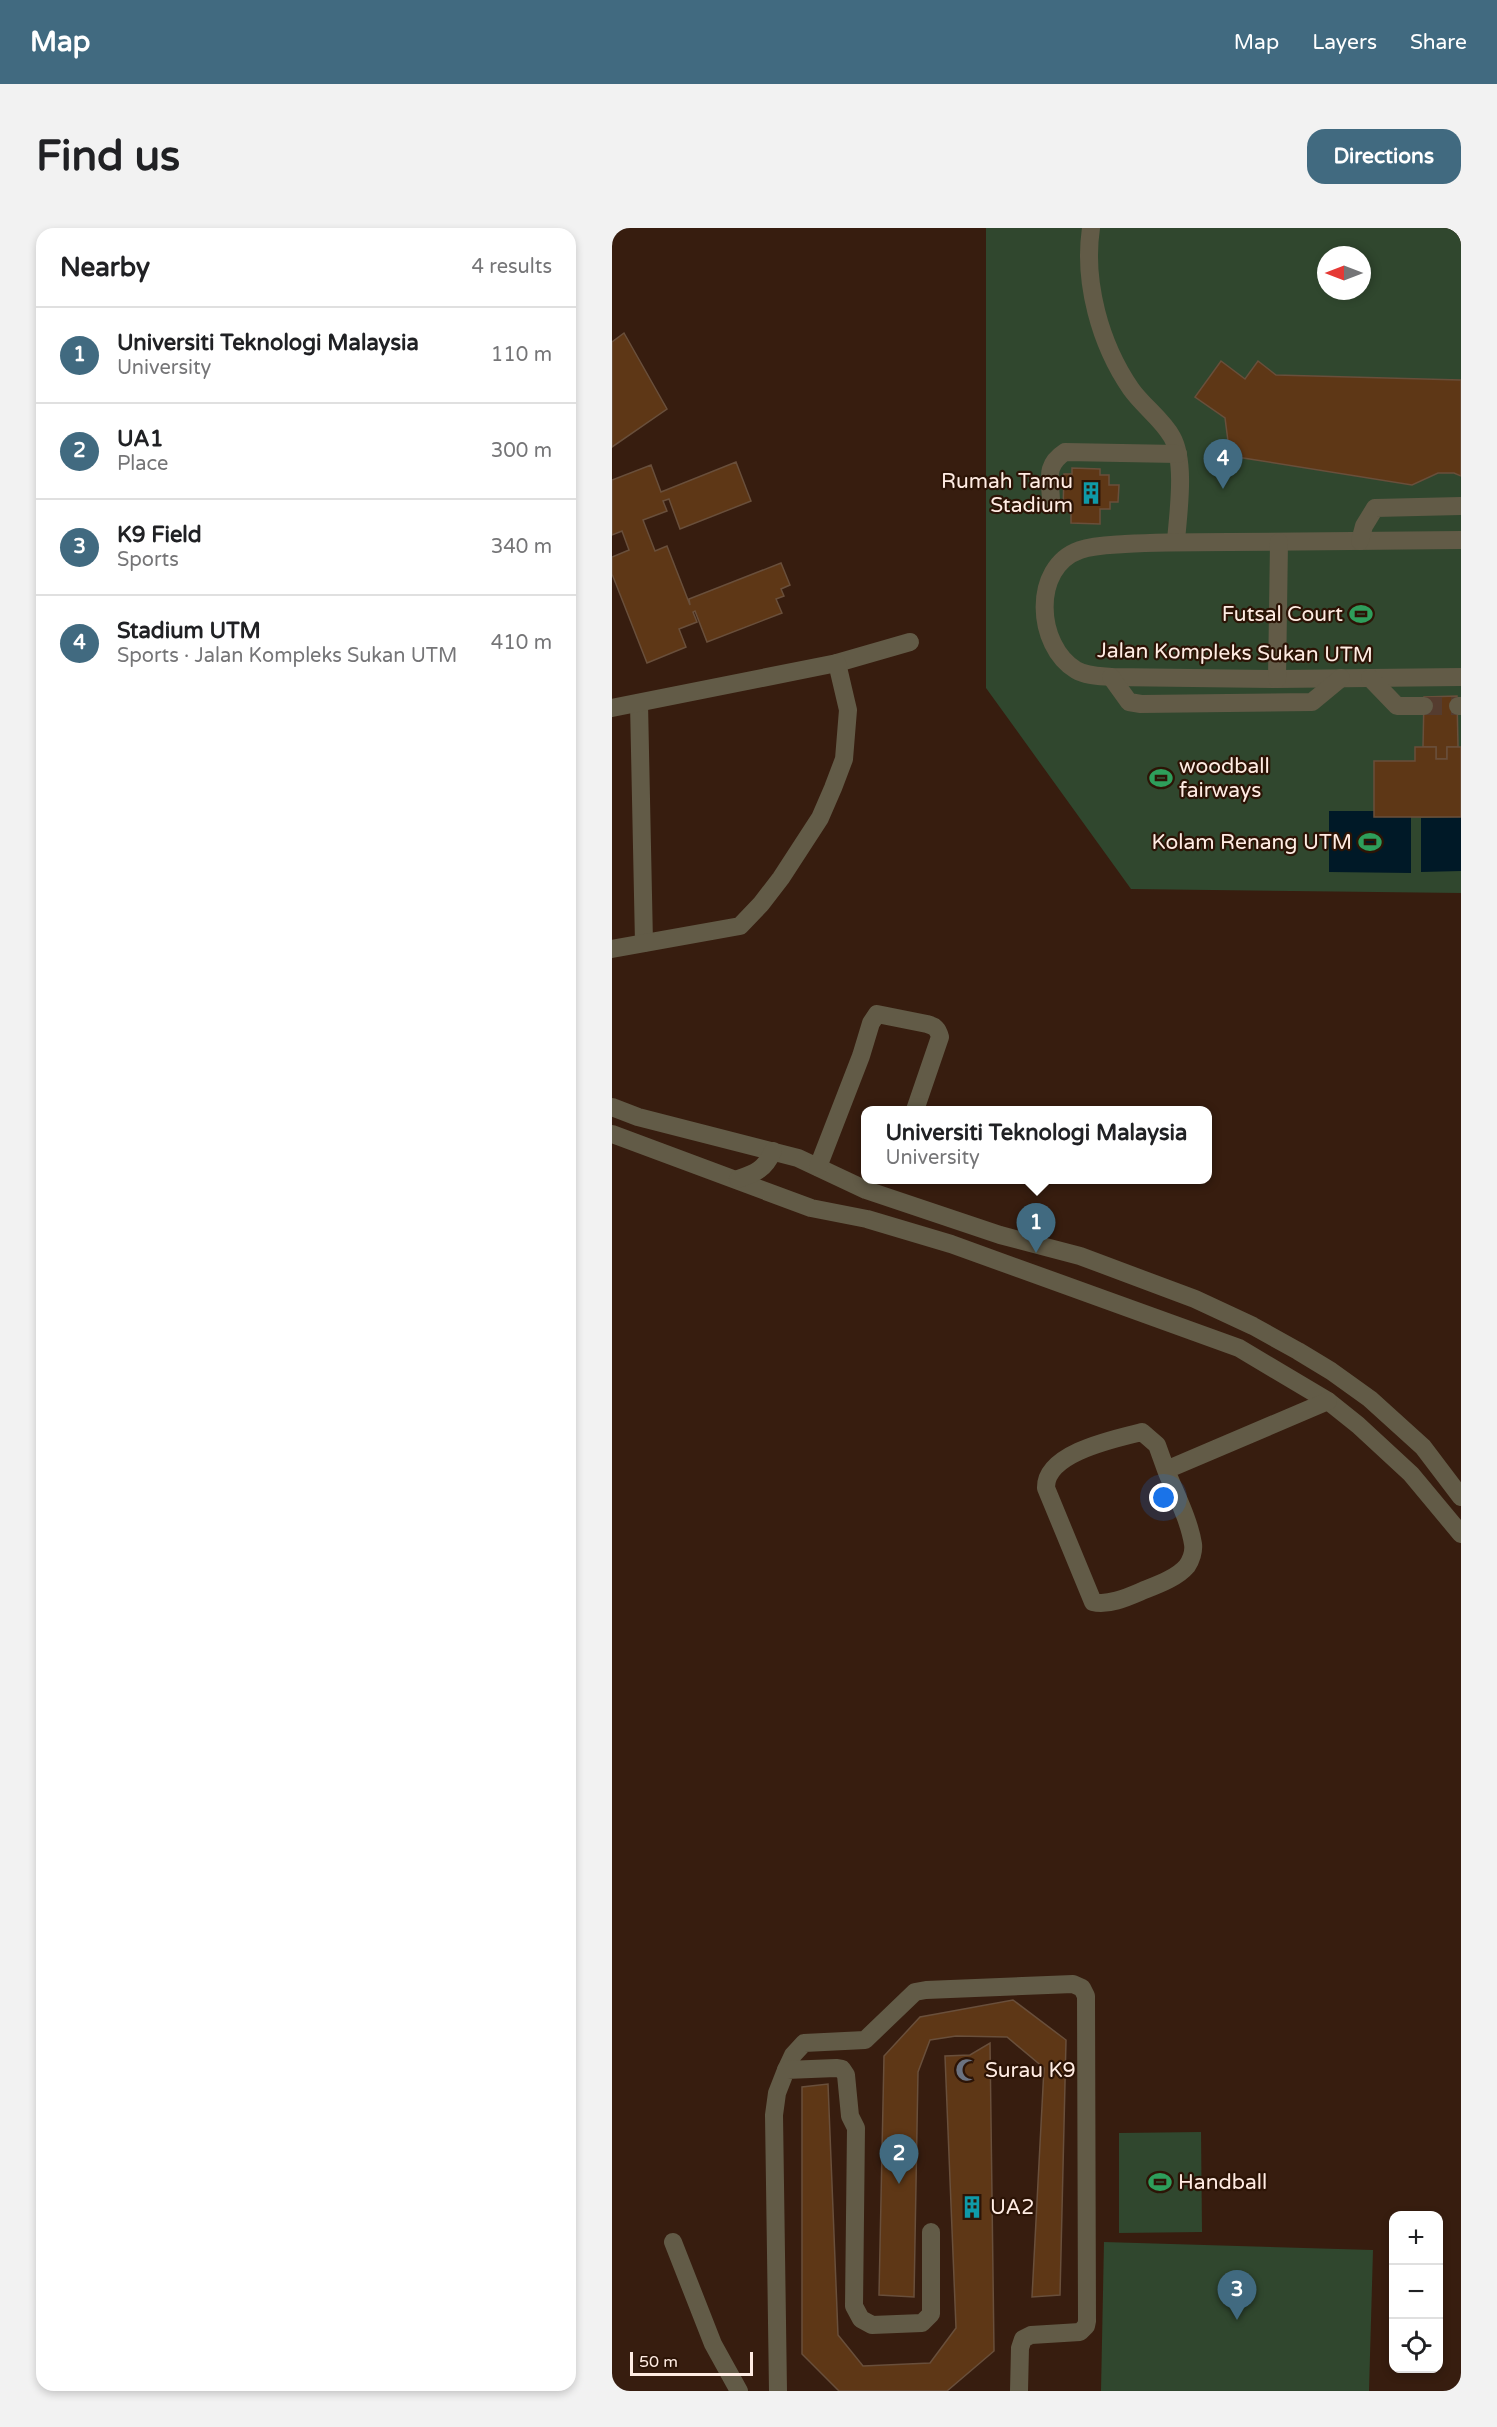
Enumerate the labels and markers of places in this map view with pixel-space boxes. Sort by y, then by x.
pin: 4 [1204,440,1242,489]
place label: Rumah Tamu Stadium [941,469,1073,518]
building icon: Rumah Tamu Stadium [1078,480,1104,506]
sports icon: Futsal Court [1348,601,1374,627]
place label: Futsal Court [1222,602,1343,627]
place label: woodball fairways [1179,754,1270,803]
sports icon: woodball fairways [1148,765,1174,791]
sports icon: Kolam Renang UTM [1357,829,1383,855]
place label: Kolam Renang UTM [1151,830,1352,855]
pin: 1 [1016,1204,1056,1253]
mosque icon: Surau K9 [954,2057,980,2083]
place label: Surau K9 [985,2058,1076,2083]
pin: 2 [880,2134,918,2184]
sports icon: Handball [1147,2169,1173,2195]
place label: Handball [1178,2170,1267,2195]
building icon: UA2 [959,2194,985,2220]
place label: UA2 [990,2195,1034,2220]
pin: 3 [1218,2270,1256,2320]

